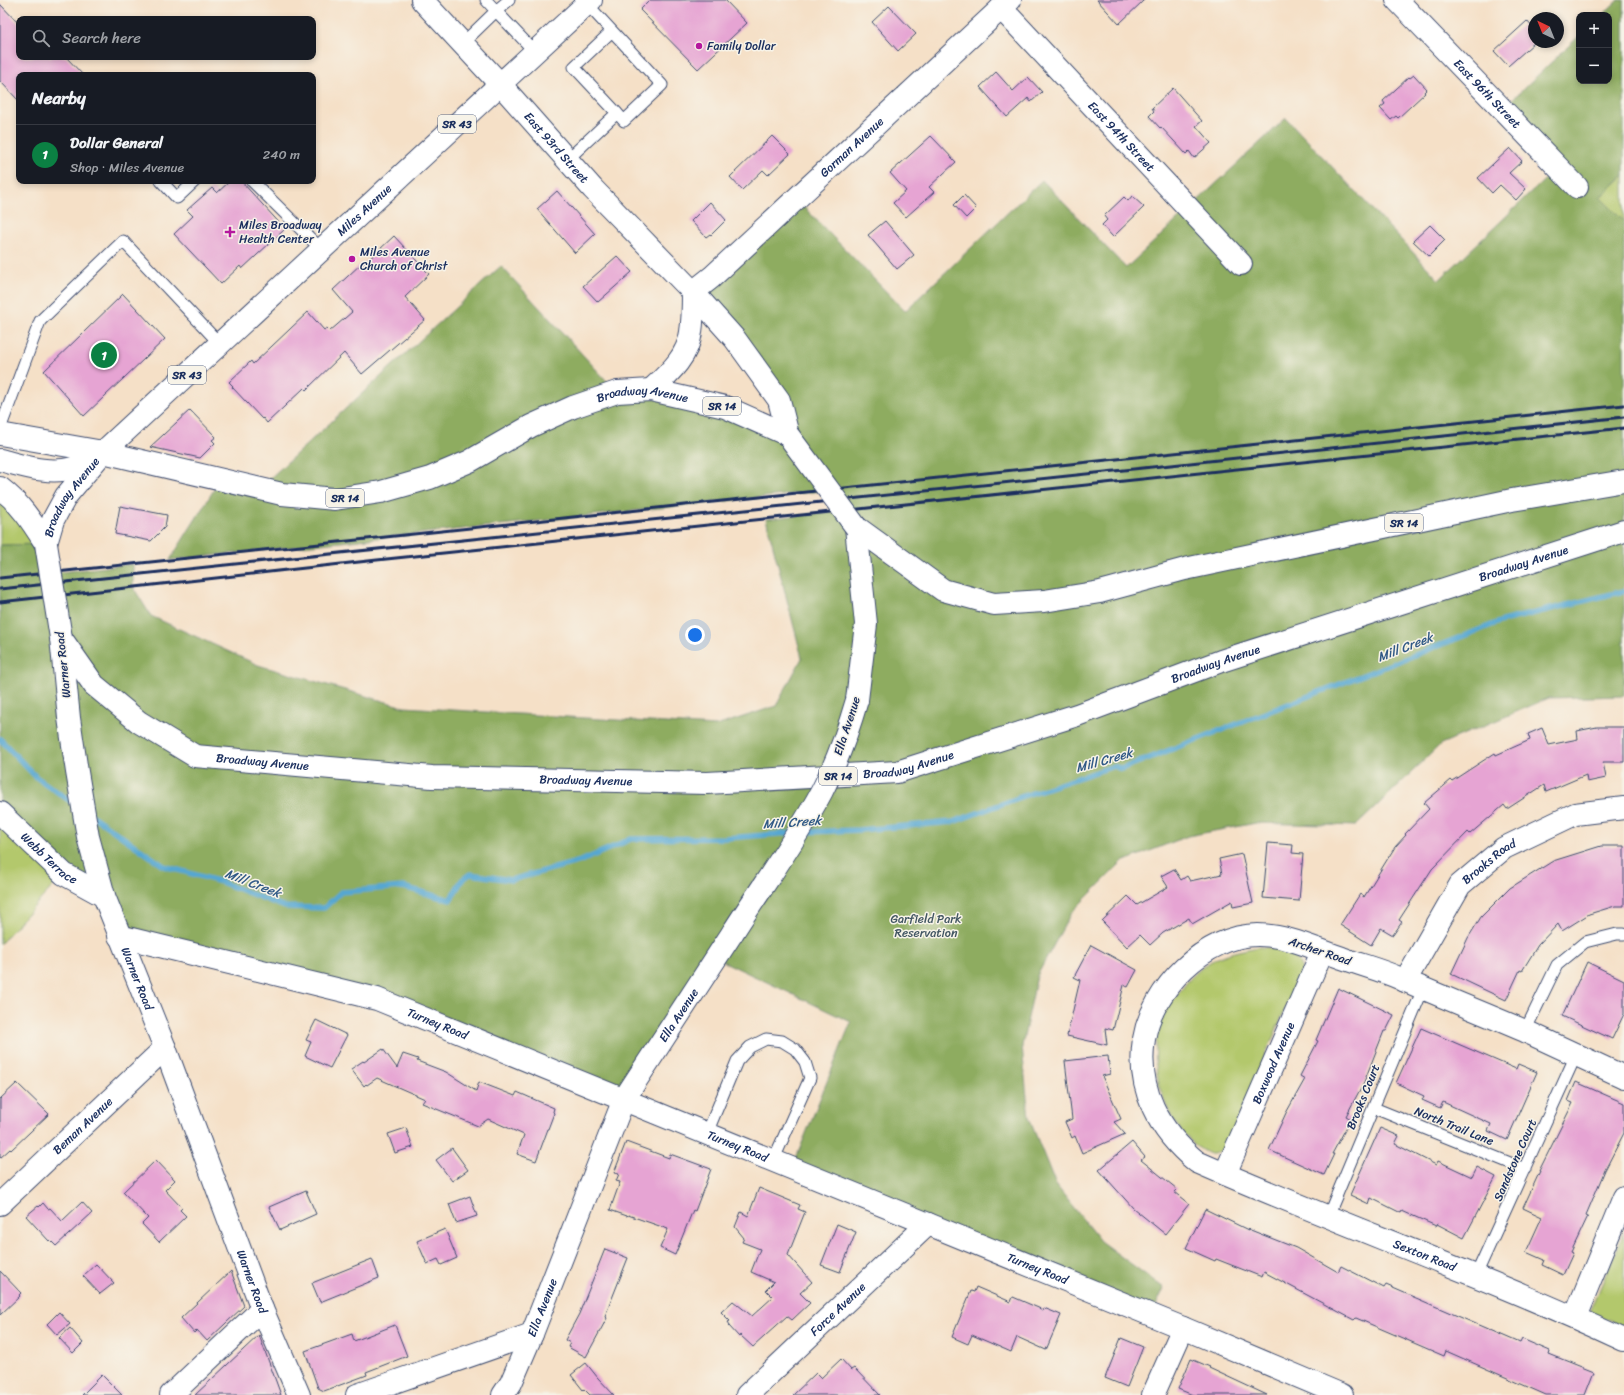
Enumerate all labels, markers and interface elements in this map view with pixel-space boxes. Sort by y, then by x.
north arrow [1528,12,1564,48]
map controls [1576,12,1612,84]
button: + [1576,12,1612,48]
search box [16,16,316,60]
text: Search here [62,25,141,51]
icon: search [30,27,52,49]
place label: Family Dollar [707,35,777,57]
marker: Family Dollar [694,41,704,51]
button: − [1576,48,1612,84]
street label: East 96th Street [1448,53,1526,134]
text: Nearby [32,83,86,113]
street label: East 94th Street [1082,96,1161,177]
street label: East 93rd Street [518,107,595,189]
street label: Gorman Avenue [814,111,889,183]
road number: SR 43 [438,115,476,133]
text: Dollar General [70,130,163,156]
text: 1 [42,143,48,166]
text: 240 m [263,143,300,166]
text: Shop · Miles Avenue [70,156,184,179]
street label: Miles Avenue [331,178,397,242]
place label: Miles Broadway Health Center [239,214,323,250]
marker: Miles Broadway Health Center [224,226,236,238]
place label: Miles Avenue Church of Christ [360,241,448,277]
marker: Miles Avenue Church of Christ [347,254,357,264]
pin: 1 [91,340,117,370]
road number: SR 43 [168,366,206,384]
street label: Broadway Avenue [594,379,691,409]
road number: SR 14 [703,397,741,415]
street label: Broadway Avenue [38,452,106,540]
road number: SR 14 [326,489,364,507]
road number: SR 14 [1385,514,1423,532]
street label: Broadway Avenue [1476,539,1571,588]
your location [685,625,705,645]
water label: Mill Creek [1374,625,1438,668]
street label: Warner Road [48,629,77,699]
street label: Broadway Avenue [1168,638,1263,690]
street label: Ella Avenue [827,693,867,759]
water label: Mill Creek [1073,740,1137,779]
street label: Broadway Avenue [862,744,957,785]
street label: Broadway Avenue [215,747,310,777]
road number: SR 14 [819,767,857,785]
street label: Broadway Avenue [539,768,633,792]
water label: Mill Creek [762,808,824,836]
street label: Webb Terrace [15,827,82,890]
street label: Brooks Road [1457,832,1521,890]
water label: Mill Creek [222,862,286,905]
park label: Garfield Park Reservation [891,908,962,944]
street label: Archer Road [1285,930,1355,972]
street label: Warner Road [115,944,160,1015]
street label: Ella Avenue [653,984,705,1047]
street label: Turney Road [404,1001,473,1047]
street label: Boxwood Avenue [1246,1018,1301,1108]
street label: Brooks Court [1340,1061,1386,1133]
street label: Beman Avenue [47,1091,118,1160]
street label: North Trail Lane [1411,1100,1497,1152]
street label: Sandstone Court [1487,1115,1543,1205]
street label: Turney Road [704,1124,773,1169]
street label: Sexton Road [1390,1233,1461,1279]
street label: Turney Road [1004,1246,1073,1292]
street label: Warner Road [230,1247,274,1319]
street label: Ella Avenue [521,1275,564,1340]
street label: Force Avenue [804,1277,871,1342]

